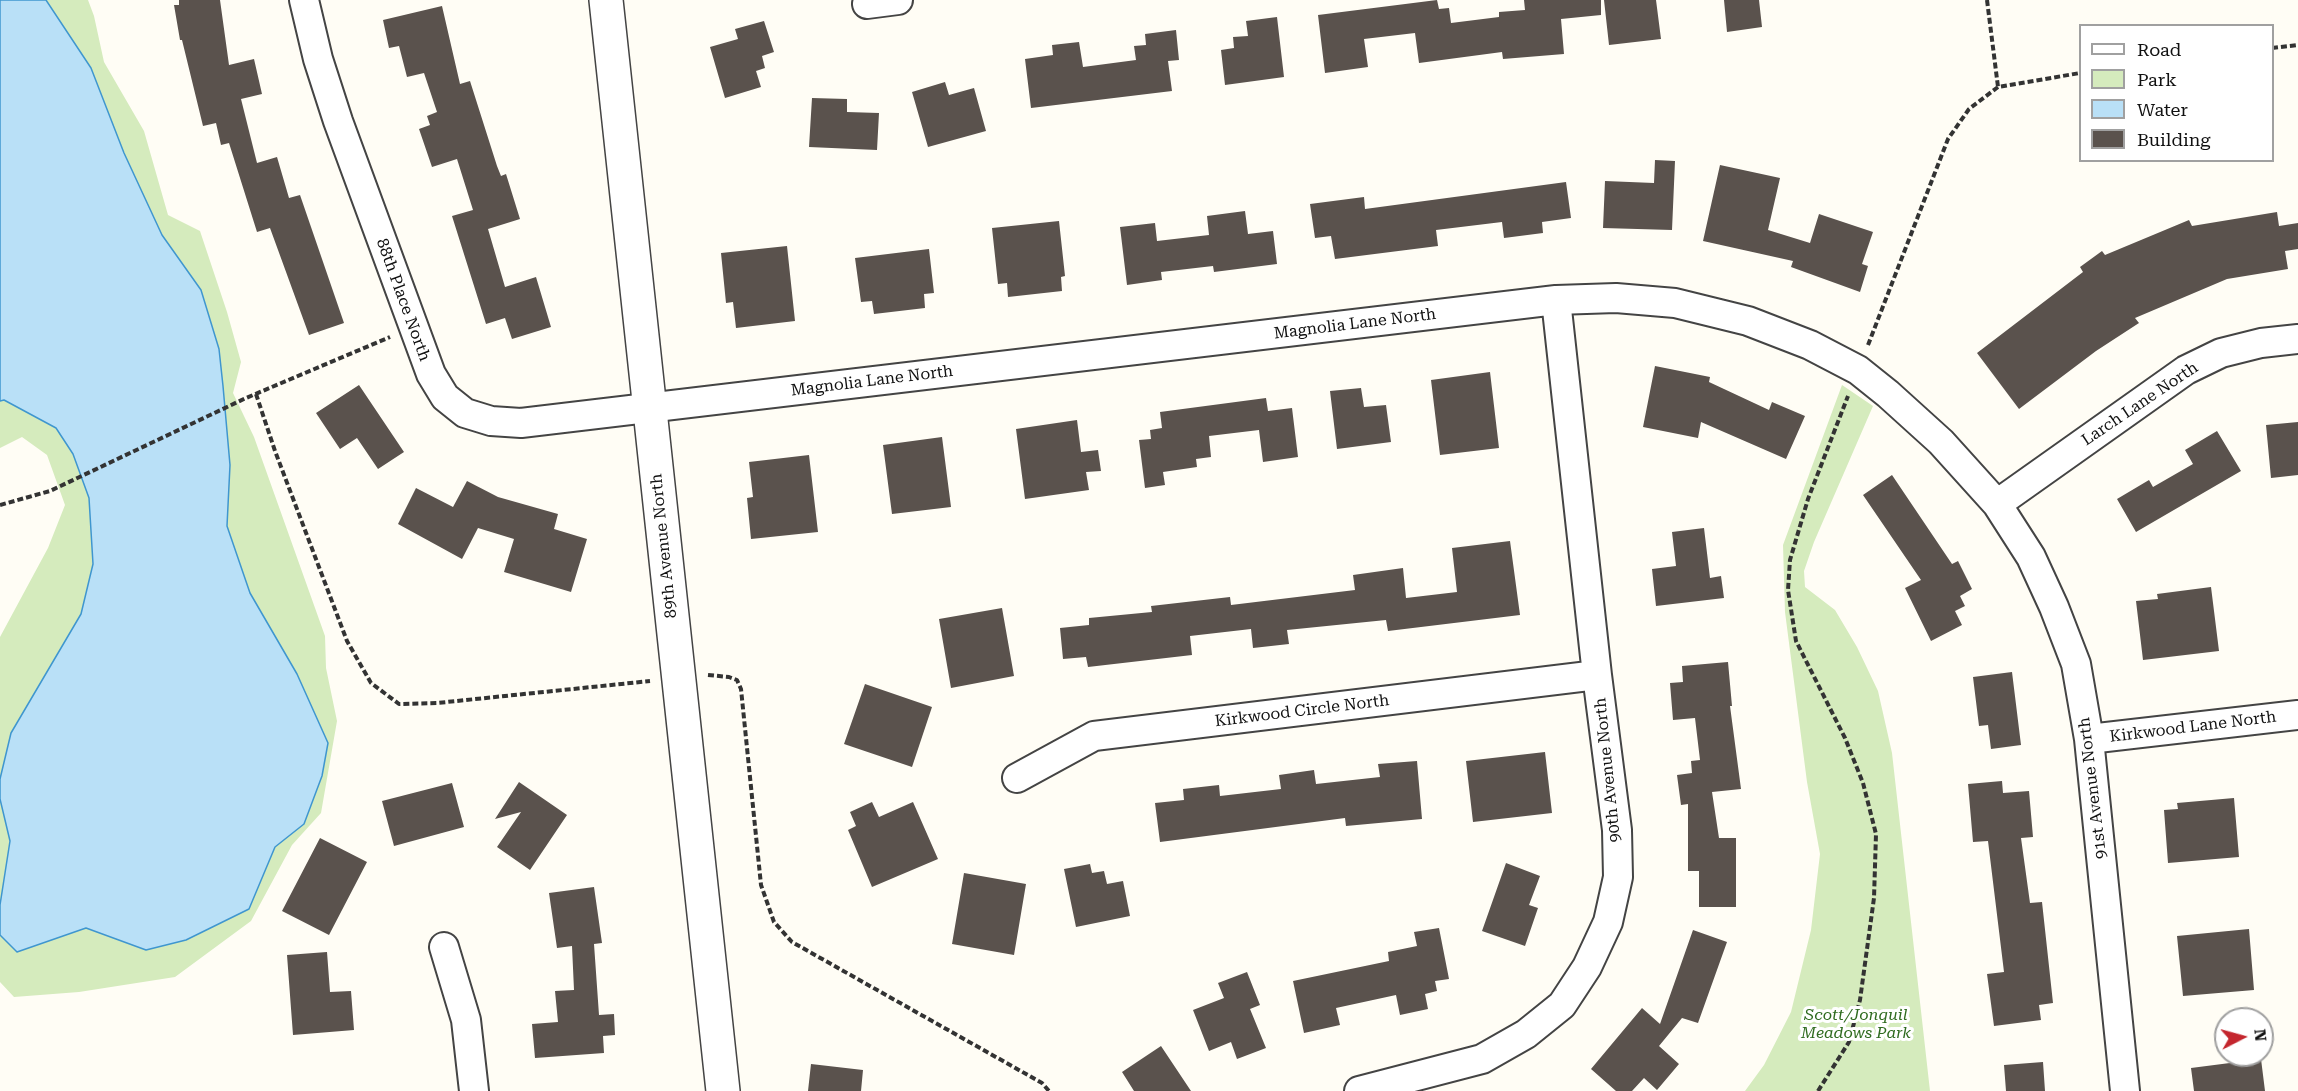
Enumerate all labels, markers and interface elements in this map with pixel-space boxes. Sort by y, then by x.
legend [2079,24,2274,162]
text: Road [2137,39,2181,60]
text: Park [2137,69,2177,90]
text: Water [2137,99,2188,120]
text: Building [2137,129,2211,150]
street label: 88th Place North [372,236,434,364]
street label: Magnolia Lane North [1273,305,1437,343]
street label: Larch Lane North [2078,358,2202,450]
street label: Magnolia Lane North [790,362,954,400]
street label: 89th Avenue North [647,473,681,619]
street label: Kirkwood Circle North [1214,691,1390,731]
street label: 90th Avenue North [1591,697,1625,843]
street label: Kirkwood Lane North [2109,707,2277,747]
street label: 91st Avenue North [2075,716,2111,860]
park label: Scott/Jonquil Meadows Park [1801,1005,1911,1043]
north arrow [2214,1007,2274,1067]
text: N [2250,1028,2271,1042]

